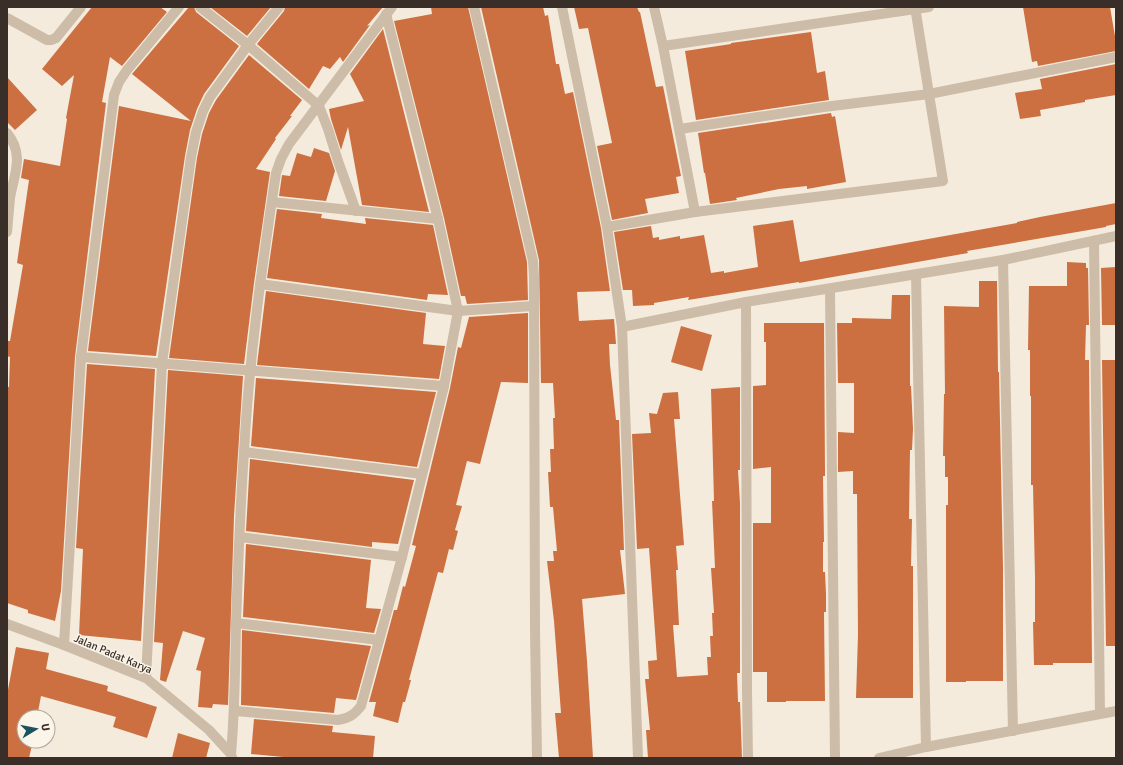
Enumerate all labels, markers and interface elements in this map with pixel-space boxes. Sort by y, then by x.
street label: Jalan Padat Karya [72,632,154,676]
north arrow [16,709,56,749]
text: U [38,723,52,732]

